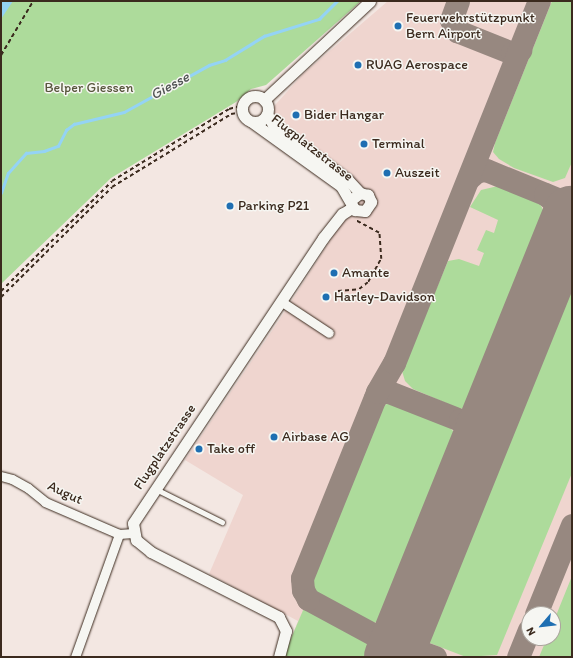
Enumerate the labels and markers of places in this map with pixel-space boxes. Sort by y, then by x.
place label: Feuerwehrstützpunkt Bern Airport [406,10,535,42]
marker: Feuerwehrstützpunkt Bern Airport [393,21,403,31]
place label: RUAG Aerospace [366,57,468,73]
marker: RUAG Aerospace [353,60,363,70]
place label: Bider Hangar [304,107,384,123]
marker: Bider Hangar [291,110,301,120]
place label: Terminal [372,136,425,152]
marker: Terminal [359,139,369,149]
place label: Auszeit [395,165,440,181]
marker: Auszeit [382,168,392,178]
place label: Parking P21 [238,198,309,214]
marker: Parking P21 [225,201,235,211]
place label: Amante [342,265,389,281]
marker: Amante [329,268,339,278]
place label: Harley-Davidson [334,289,435,305]
marker: Harley-Davidson [321,292,331,302]
place label: Airbase AG [282,429,349,445]
marker: Airbase AG [269,432,279,442]
place label: Take off [207,441,255,457]
marker: Take off [194,444,204,454]

